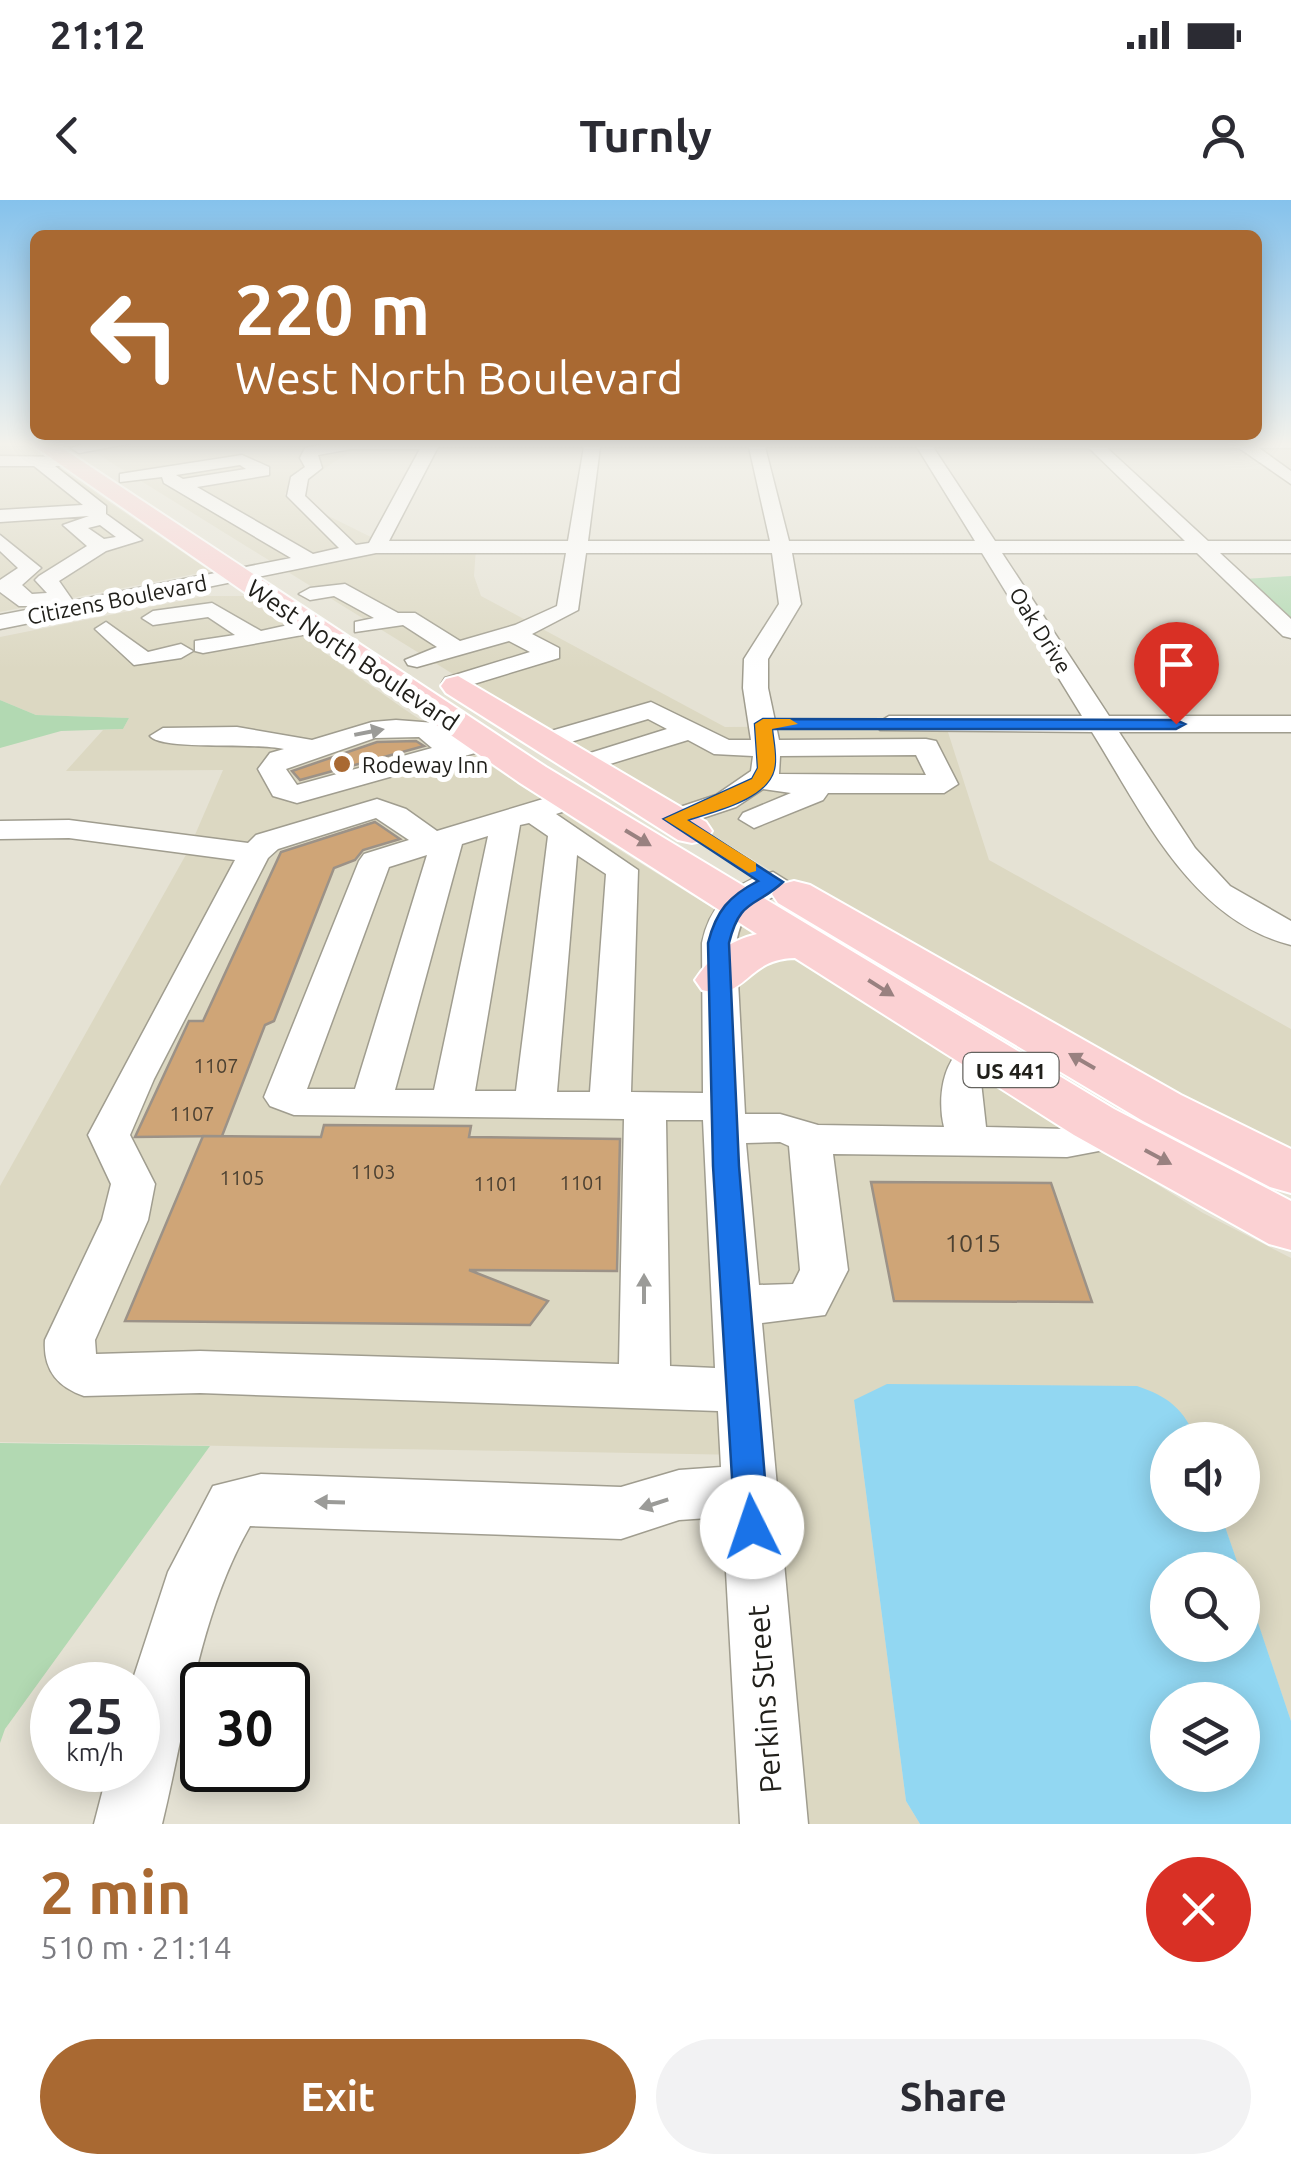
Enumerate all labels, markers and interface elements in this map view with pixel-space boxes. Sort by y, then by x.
text: 21:12 [50,14,145,56]
icon: back [40,108,95,163]
icon: person [1196,108,1251,163]
text: Turnly [579,110,712,161]
icon: left [70,270,200,400]
text: 220 m [235,270,430,348]
text: West North Boulevard [235,352,683,403]
street label: Citizens Boulevard [25,569,209,629]
street label: West North Boulevard [242,574,464,736]
street label: Oak Drive [1005,582,1077,678]
pin [1134,622,1219,725]
icon: arrive [1149,637,1204,692]
one-way arrow [354,724,385,739]
place label: Rodeway Inn [362,752,488,777]
marker: Rodeway Inn [331,753,353,775]
one-way arrow [624,829,652,846]
one-way arrow [867,978,895,996]
road number: US 441 [964,1053,1058,1087]
one-way arrow [1067,1053,1096,1070]
house number: 1107 [193,1054,239,1077]
house number: 1107 [169,1102,215,1125]
one-way arrow [1144,1148,1173,1165]
house number: 1103 [350,1160,396,1183]
house number: 1105 [219,1166,265,1189]
house number: 1101 [559,1171,605,1194]
house number: 1101 [473,1172,519,1195]
house number: 1015 [945,1229,1001,1257]
one-way arrow [636,1273,652,1305]
map controls [1150,1422,1260,1792]
button: sound [1150,1422,1260,1532]
position arrow [700,1475,804,1579]
one-way arrow [314,1494,346,1510]
one-way arrow [638,1497,668,1512]
button: search [1150,1552,1260,1662]
street label: Perkins Street [740,1604,788,1794]
speed limit sign: 30 [180,1662,310,1792]
button: layers [1150,1682,1260,1792]
text: 25 [67,1687,123,1743]
text: km/h [66,1738,124,1766]
button: close [1146,1857,1251,1962]
text: 2 min [40,1858,192,1925]
text: 510 m · 21:14 [40,1929,232,1965]
button: Exit [40,2039,636,2154]
button: Share [656,2039,1251,2154]

